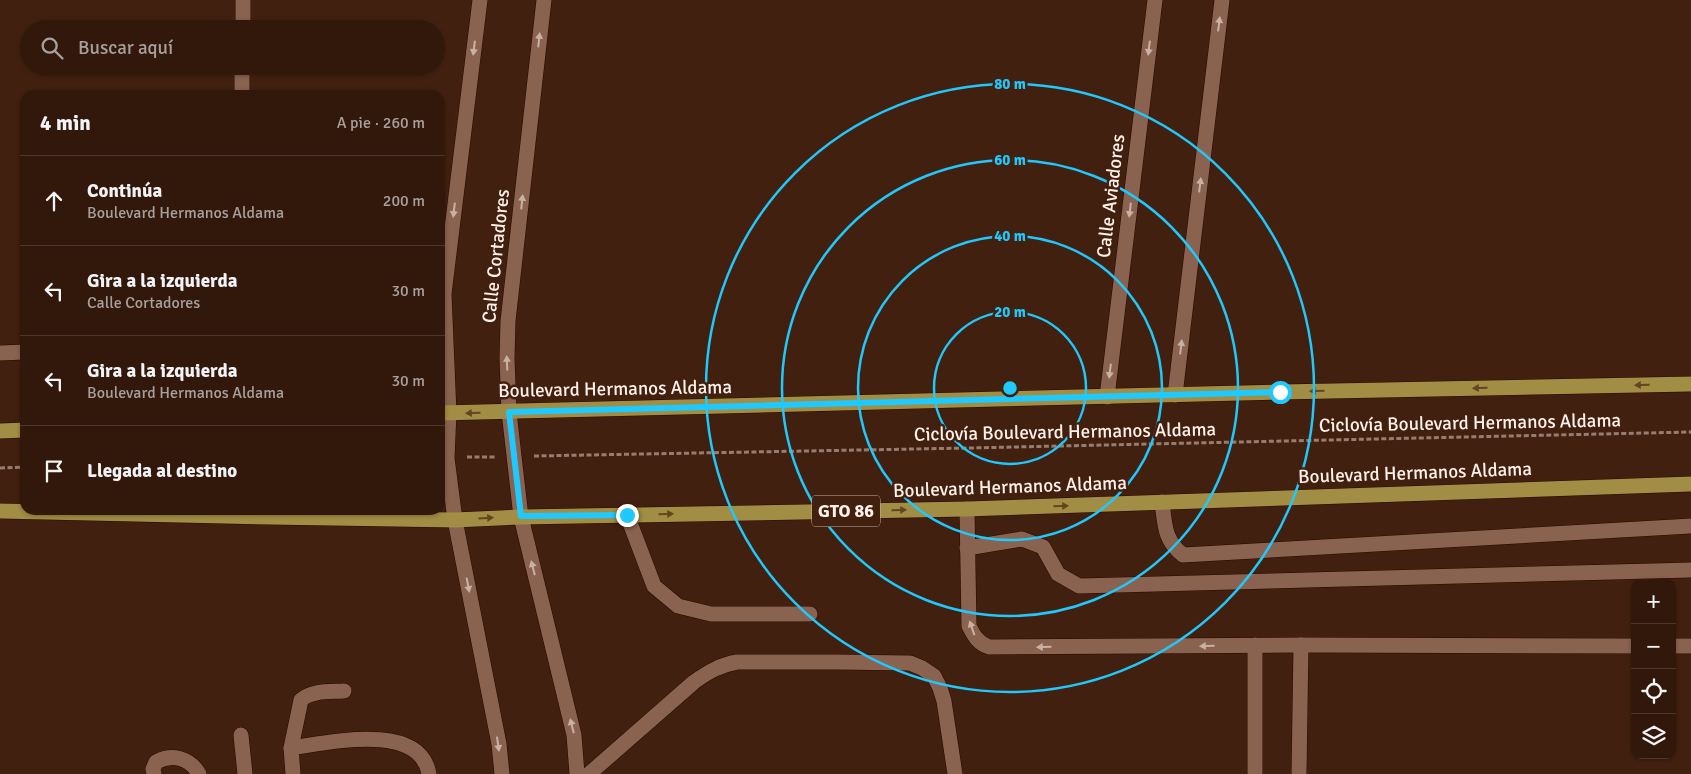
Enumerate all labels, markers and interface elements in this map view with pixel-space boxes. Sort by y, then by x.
one-way arrow [1215,16,1223,32]
search box [20,20,445,75]
one-way arrow [535,32,543,48]
icon: search [38,34,66,62]
text: Buscar aquí [78,36,173,60]
one-way arrow [470,41,478,57]
one-way arrow [1145,41,1153,57]
text: 80 m [994,75,1026,93]
text: 4 min [40,110,91,136]
text: A pie · 260 m [337,113,425,133]
street label: Calle Aviadores [1092,133,1130,259]
text: 60 m [994,151,1026,169]
one-way arrow [1196,177,1204,193]
text: Continúa [87,179,162,203]
icon: ahead [40,187,68,215]
street label: Calle Cortadores [477,188,515,324]
text: 200 m [383,191,425,211]
one-way arrow [518,193,526,209]
one-way arrow [450,202,458,218]
one-way arrow [1126,202,1134,218]
text: Boulevard Hermanos Aldama [87,203,284,223]
text: 40 m [994,227,1026,245]
text: Gira a la izquierda [87,269,237,293]
icon: left [40,277,68,305]
text: 30 m [391,281,425,301]
text: Calle Cortadores [87,293,200,313]
text: 20 m [994,303,1026,321]
one-way arrow [1177,338,1185,354]
one-way arrow [503,355,511,371]
text: Gira a la izquierda [87,359,237,383]
one-way arrow [1106,363,1114,379]
icon: left [40,367,68,395]
text: 30 m [391,371,425,391]
street label: Boulevard Hermanos Aldama [498,375,732,403]
centre of rings [1001,379,1019,397]
route start [1269,381,1292,404]
one-way arrow [1634,381,1650,389]
text: Boulevard Hermanos Aldama [87,383,284,403]
one-way arrow [1472,384,1488,392]
one-way arrow [1309,387,1325,395]
street label: Ciclovía Boulevard Hermanos Aldama [1319,408,1621,438]
one-way arrow [464,409,480,417]
street label: Ciclovía Boulevard Hermanos Aldama [914,417,1216,447]
icon: arrive [40,457,68,485]
street label: Boulevard Hermanos Aldama [1298,457,1532,489]
text: Llegada al destino [87,459,237,483]
street label: Boulevard Hermanos Aldama [893,471,1127,503]
road number: GTO 86 [812,496,880,526]
one-way arrow [1053,501,1069,509]
route end [616,504,639,527]
one-way arrow [891,506,907,514]
one-way arrow [658,510,674,518]
one-way arrow [478,514,494,522]
one-way arrow [529,560,537,575]
one-way arrow [464,577,472,593]
map controls [1631,579,1676,759]
button: + [1631,579,1676,624]
one-way arrow [967,620,975,635]
button: − [1631,624,1676,669]
one-way arrow [1198,642,1214,650]
one-way arrow [1036,643,1052,651]
button: locate [1631,669,1676,714]
button: layers [1631,714,1676,759]
one-way arrow [568,718,576,733]
one-way arrow [495,737,503,753]

